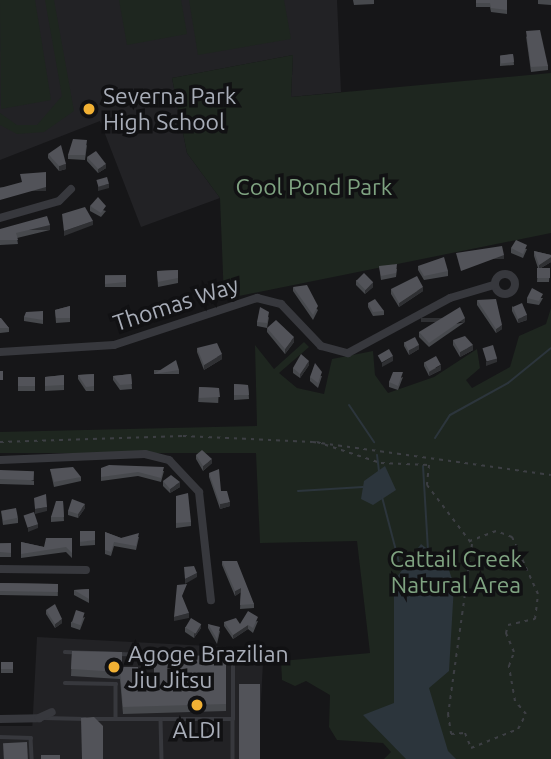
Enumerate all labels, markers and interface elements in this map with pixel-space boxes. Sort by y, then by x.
place label: Severna Park High School [103,82,236,136]
marker: Severna Park High School [81,101,97,117]
park label: Cool Pond Park [236,173,392,201]
street label: Thomas Way [110,271,242,337]
park label: Cattail Creek Natural Area [390,545,522,599]
place label: Agoge Brazilian Jiu Jitsu [128,640,289,694]
marker: Agoge Brazilian Jiu Jitsu [106,659,122,675]
marker: ALDI [189,697,205,713]
place label: ALDI [173,716,221,744]

